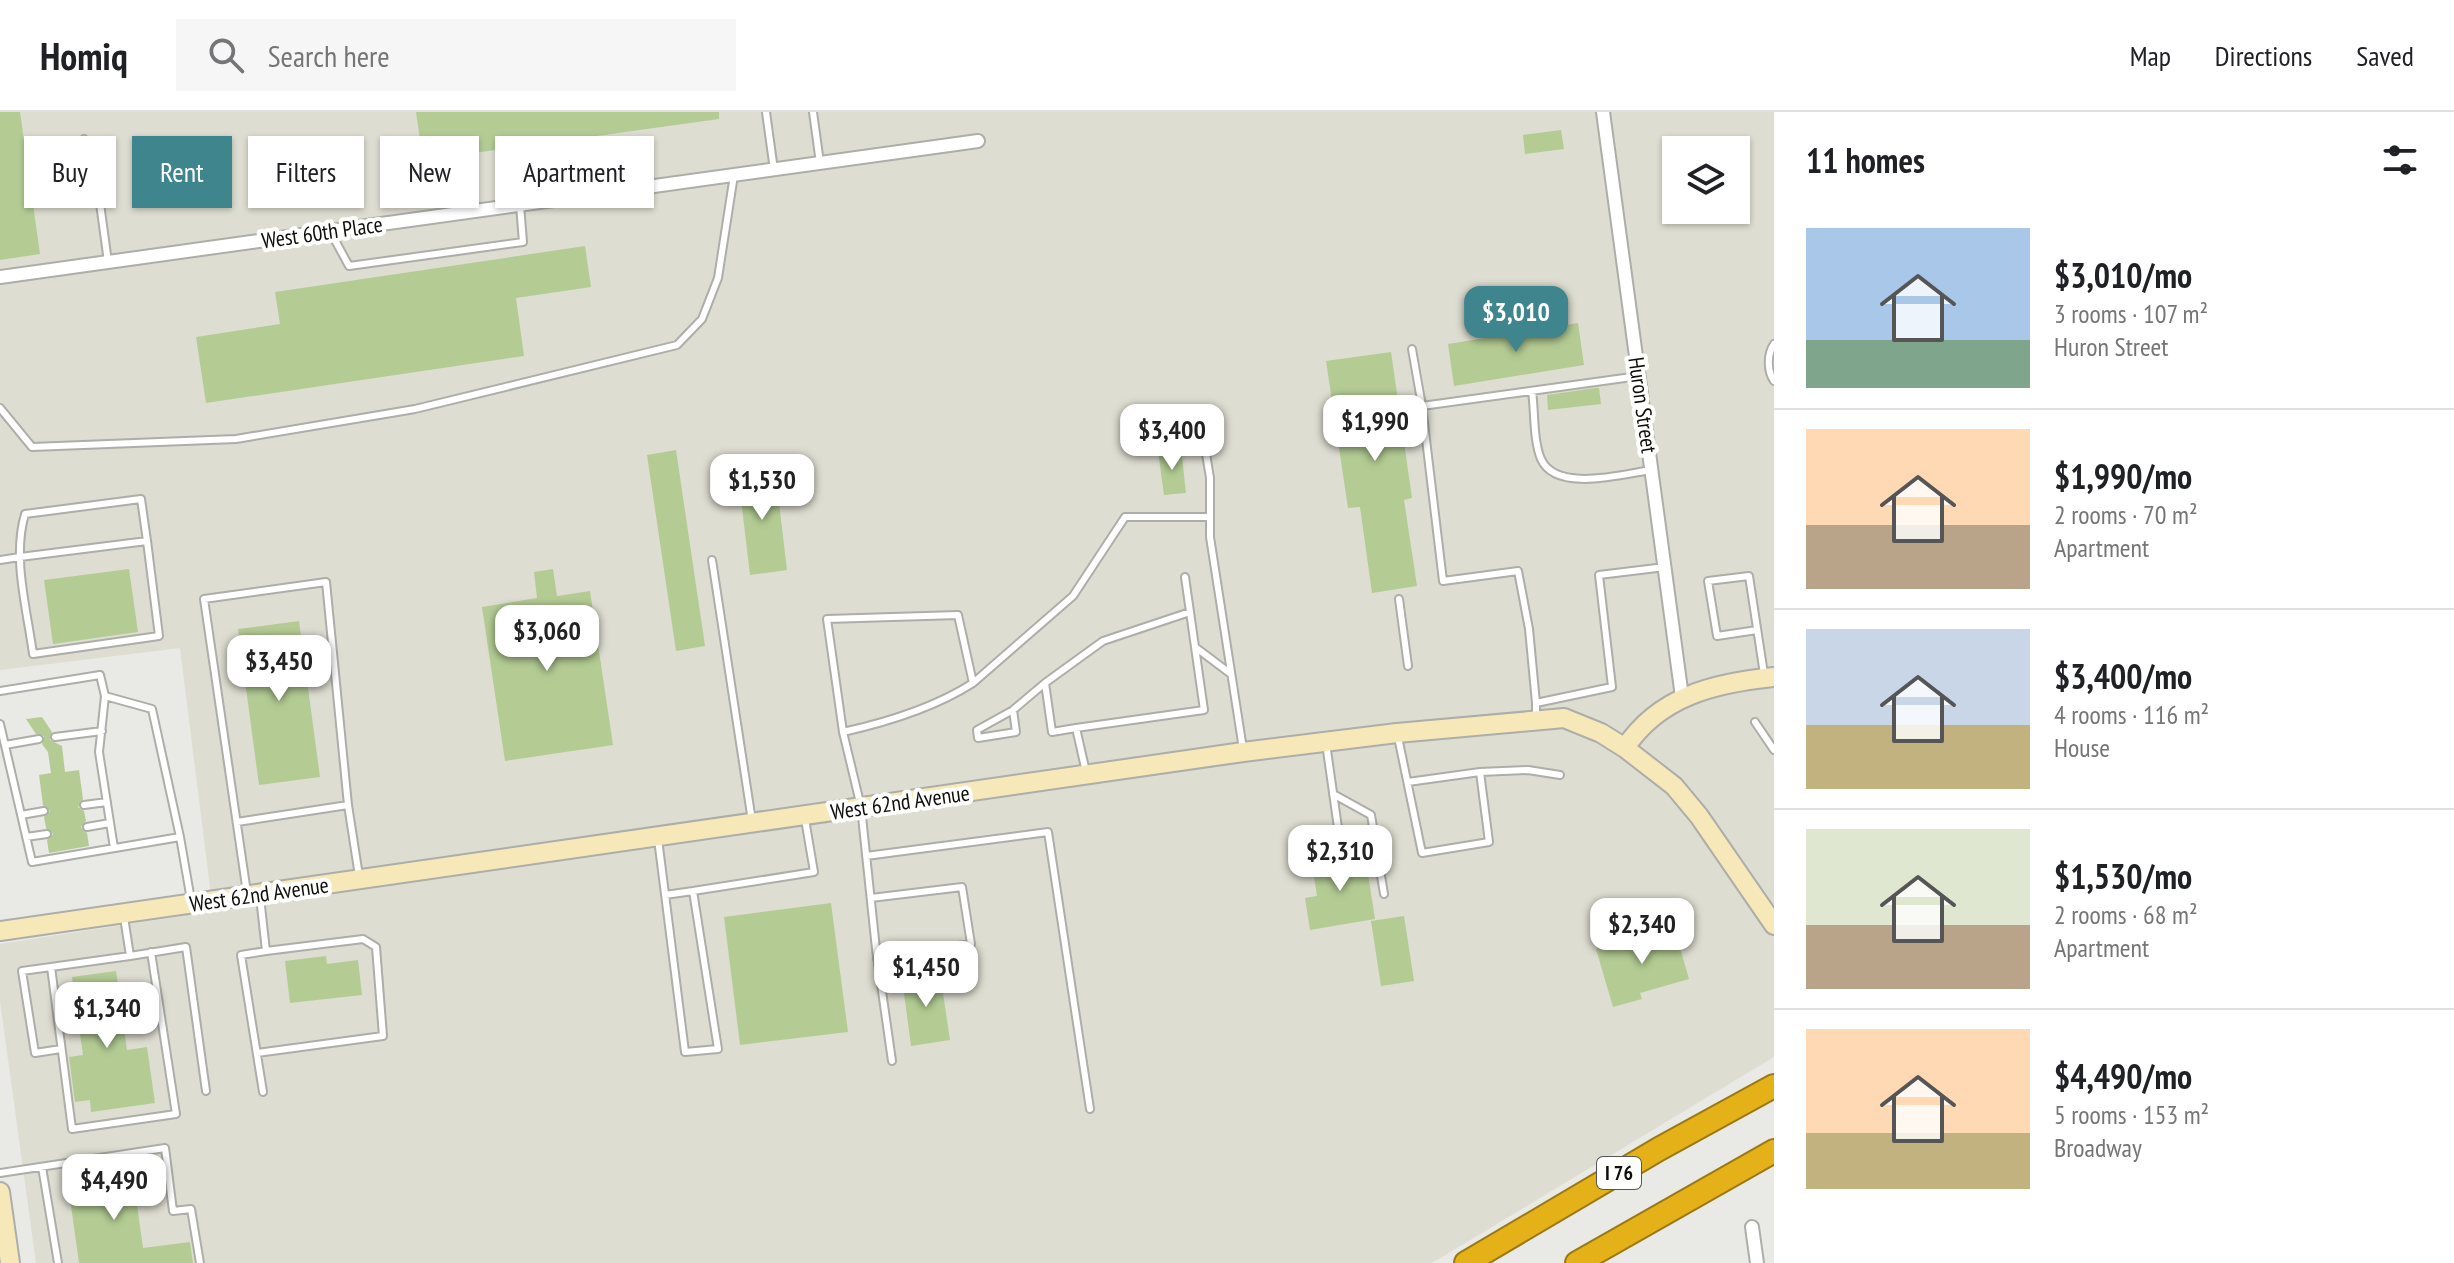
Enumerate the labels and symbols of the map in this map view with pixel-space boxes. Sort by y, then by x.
street label: West 60th Place [260,210,384,254]
pin: $3,010 [1451,286,1581,354]
street label: Huron Street [1622,355,1664,455]
pin: $1,990 [1310,395,1440,463]
pin: $3,400 [1107,404,1237,472]
pin: $1,530 [697,454,827,522]
pin: $3,060 [482,605,612,673]
pin: $3,450 [214,635,344,703]
street label: West 62nd Avenue [829,778,971,826]
pin: $2,310 [1275,825,1405,893]
street label: West 62nd Avenue [188,870,330,918]
pin: $2,340 [1577,898,1707,966]
pin: $1,450 [861,941,991,1009]
pin: $1,340 [42,982,172,1050]
pin: $4,490 [49,1154,179,1222]
road number: I 76 [1597,1157,1641,1189]

